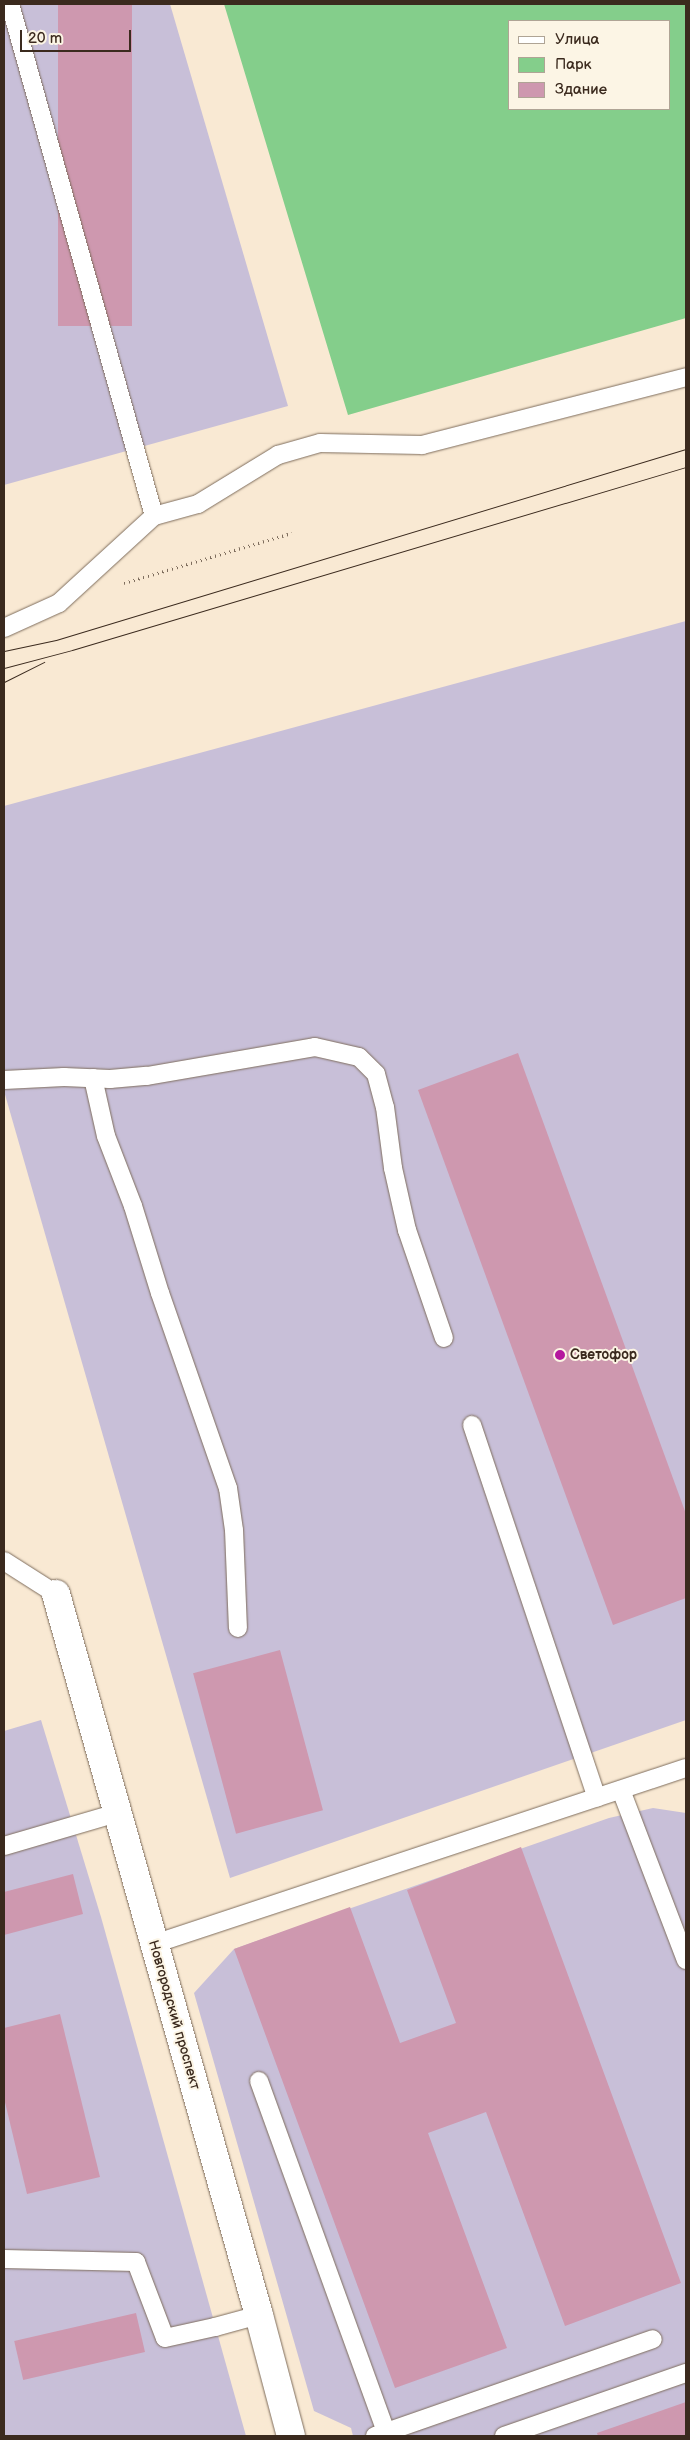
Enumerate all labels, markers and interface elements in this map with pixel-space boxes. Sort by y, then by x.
scale bar [22,20,134,52]
legend [508,20,670,110]
text: 20 m [28,29,62,48]
text: Улица [555,30,599,49]
text: Парк [555,55,592,74]
text: Здание [555,80,607,99]
place label: Светофор [570,1347,637,1363]
marker: Светофор [554,1349,566,1361]
street label: Новгородский проспект [145,1938,203,2092]

